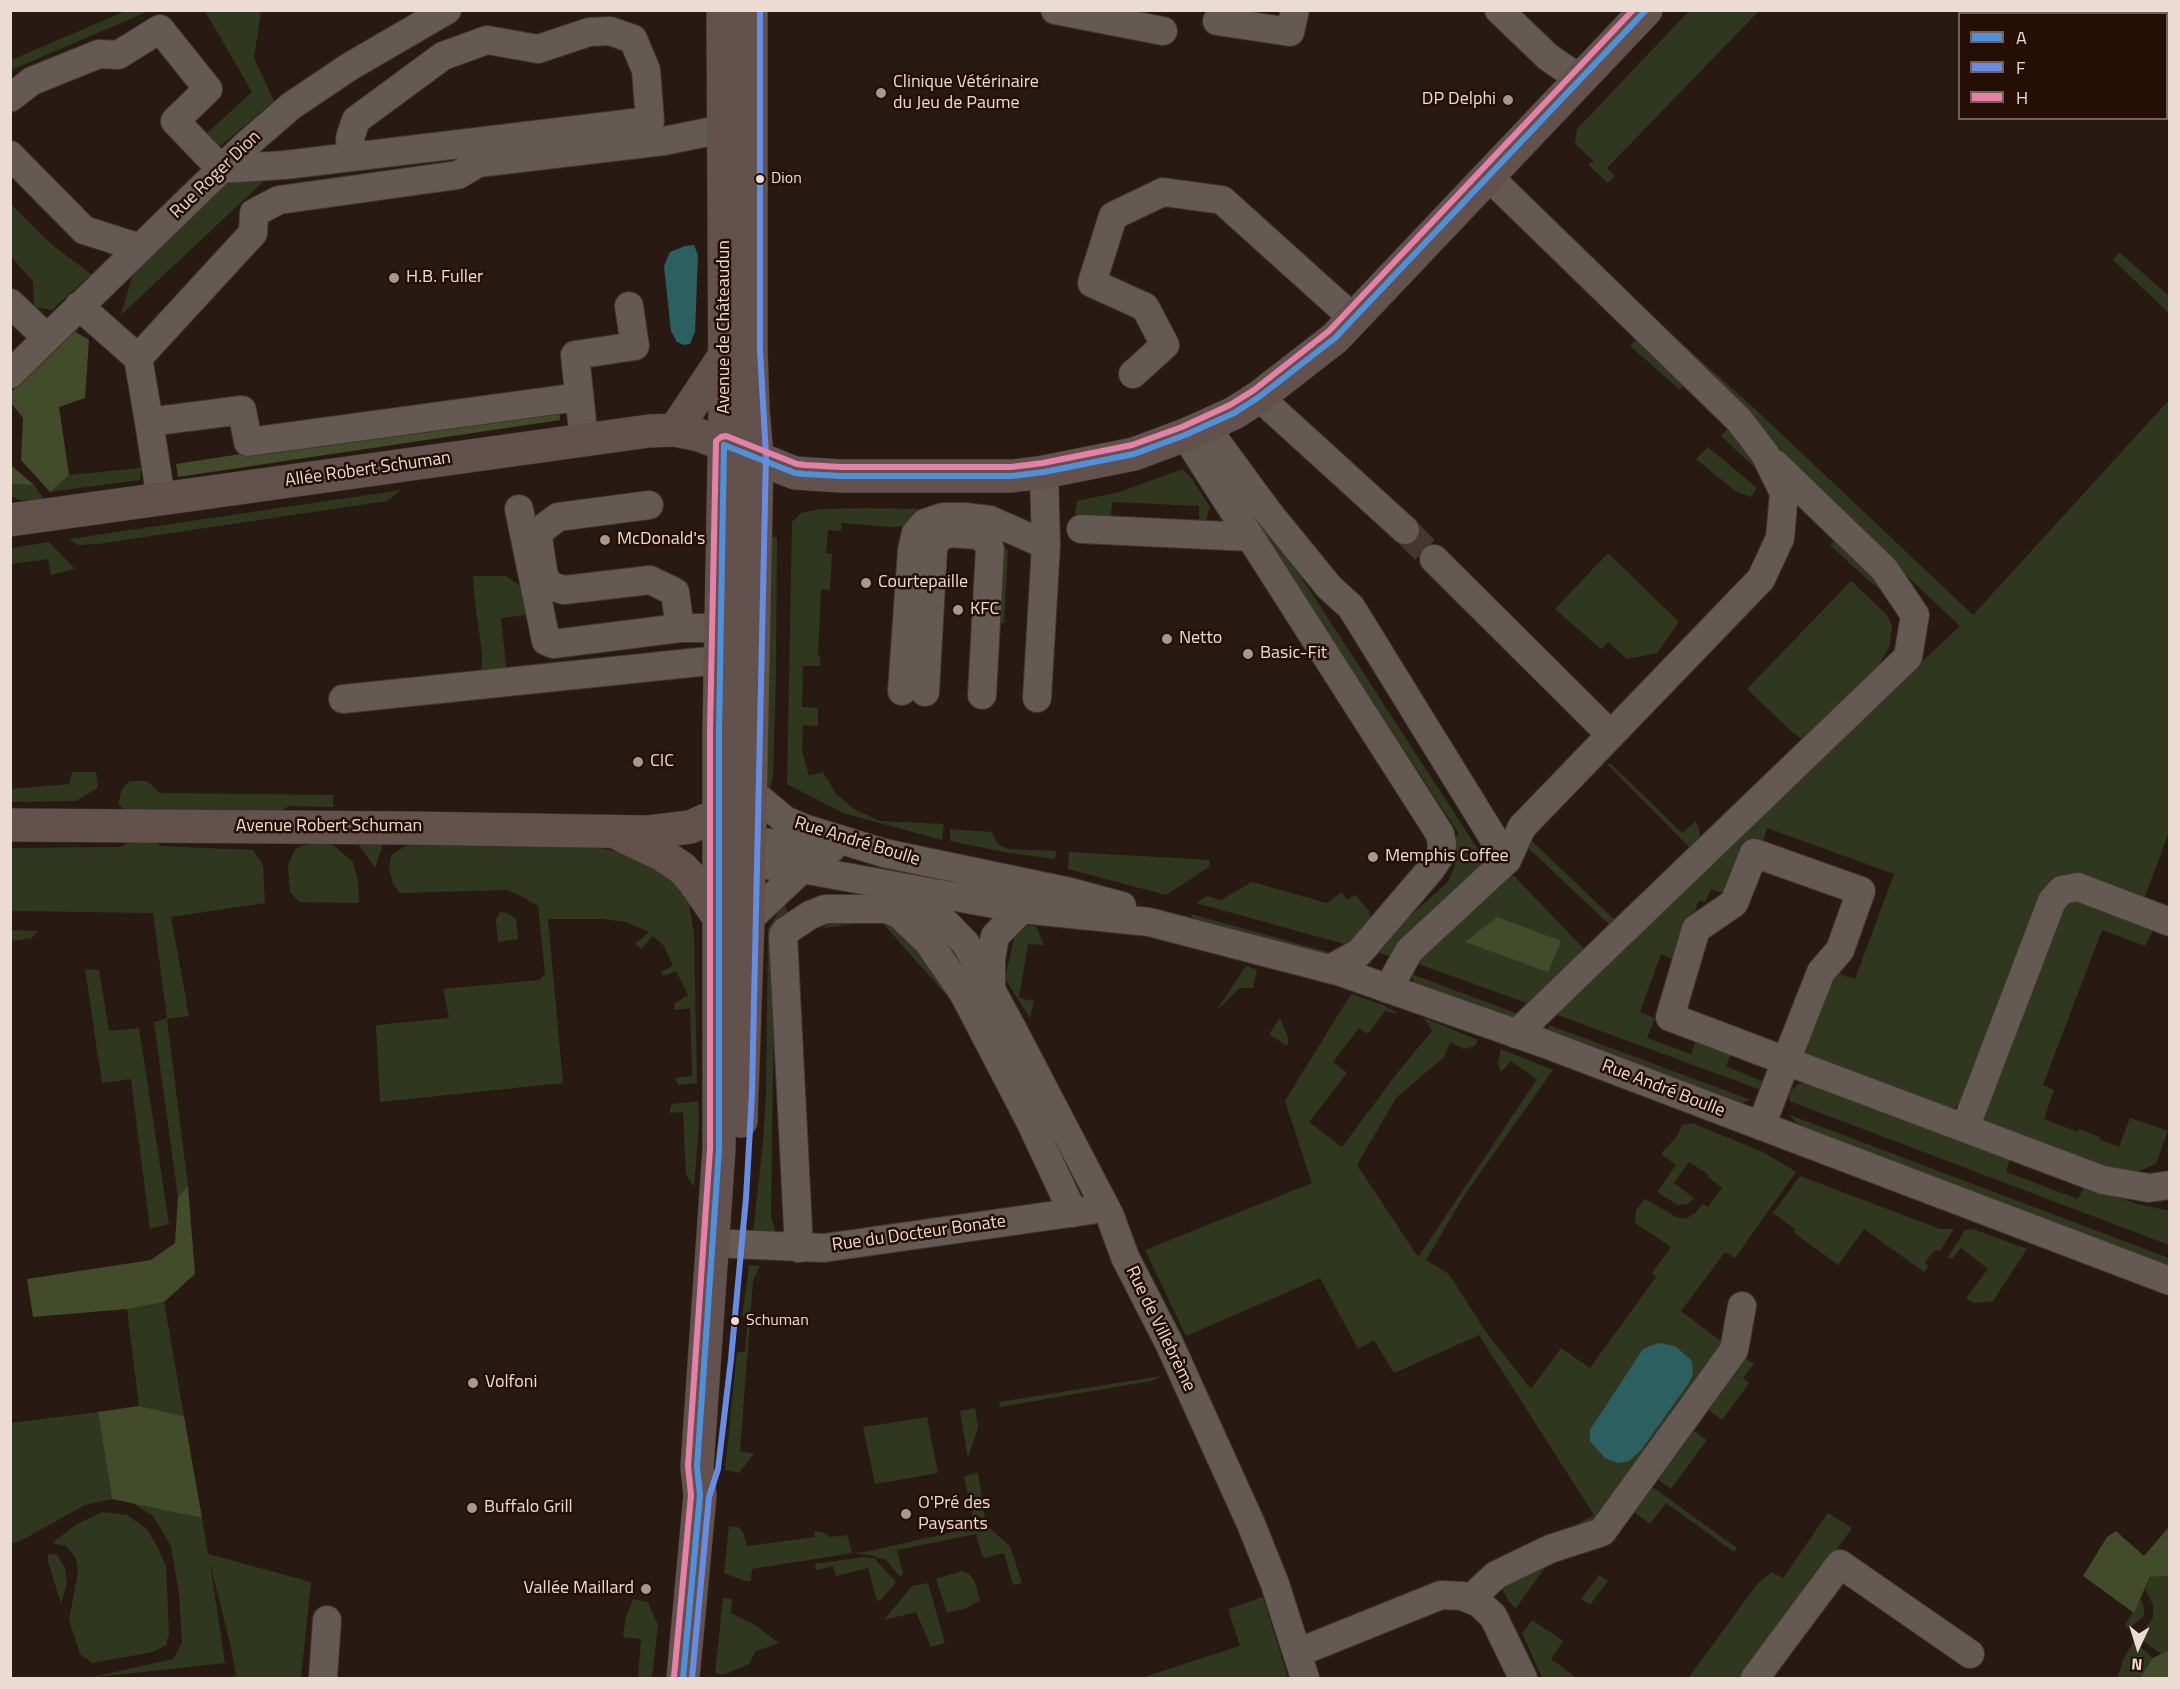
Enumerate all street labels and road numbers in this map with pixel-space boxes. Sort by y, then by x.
street label: Rue Roger Dion [166,126,266,224]
street label: Avenue de Châteaudun [714,240,736,414]
street label: Allée Robert Schuman [284,448,452,492]
street label: Rue André Boulle [792,813,922,871]
street label: Avenue Robert Schuman [236,816,422,838]
street label: Rue André Boulle [1598,1056,1728,1122]
street label: Rue du Docteur Bonate [831,1211,1007,1257]
street label: Rue de Villebrème [1120,1263,1200,1395]

